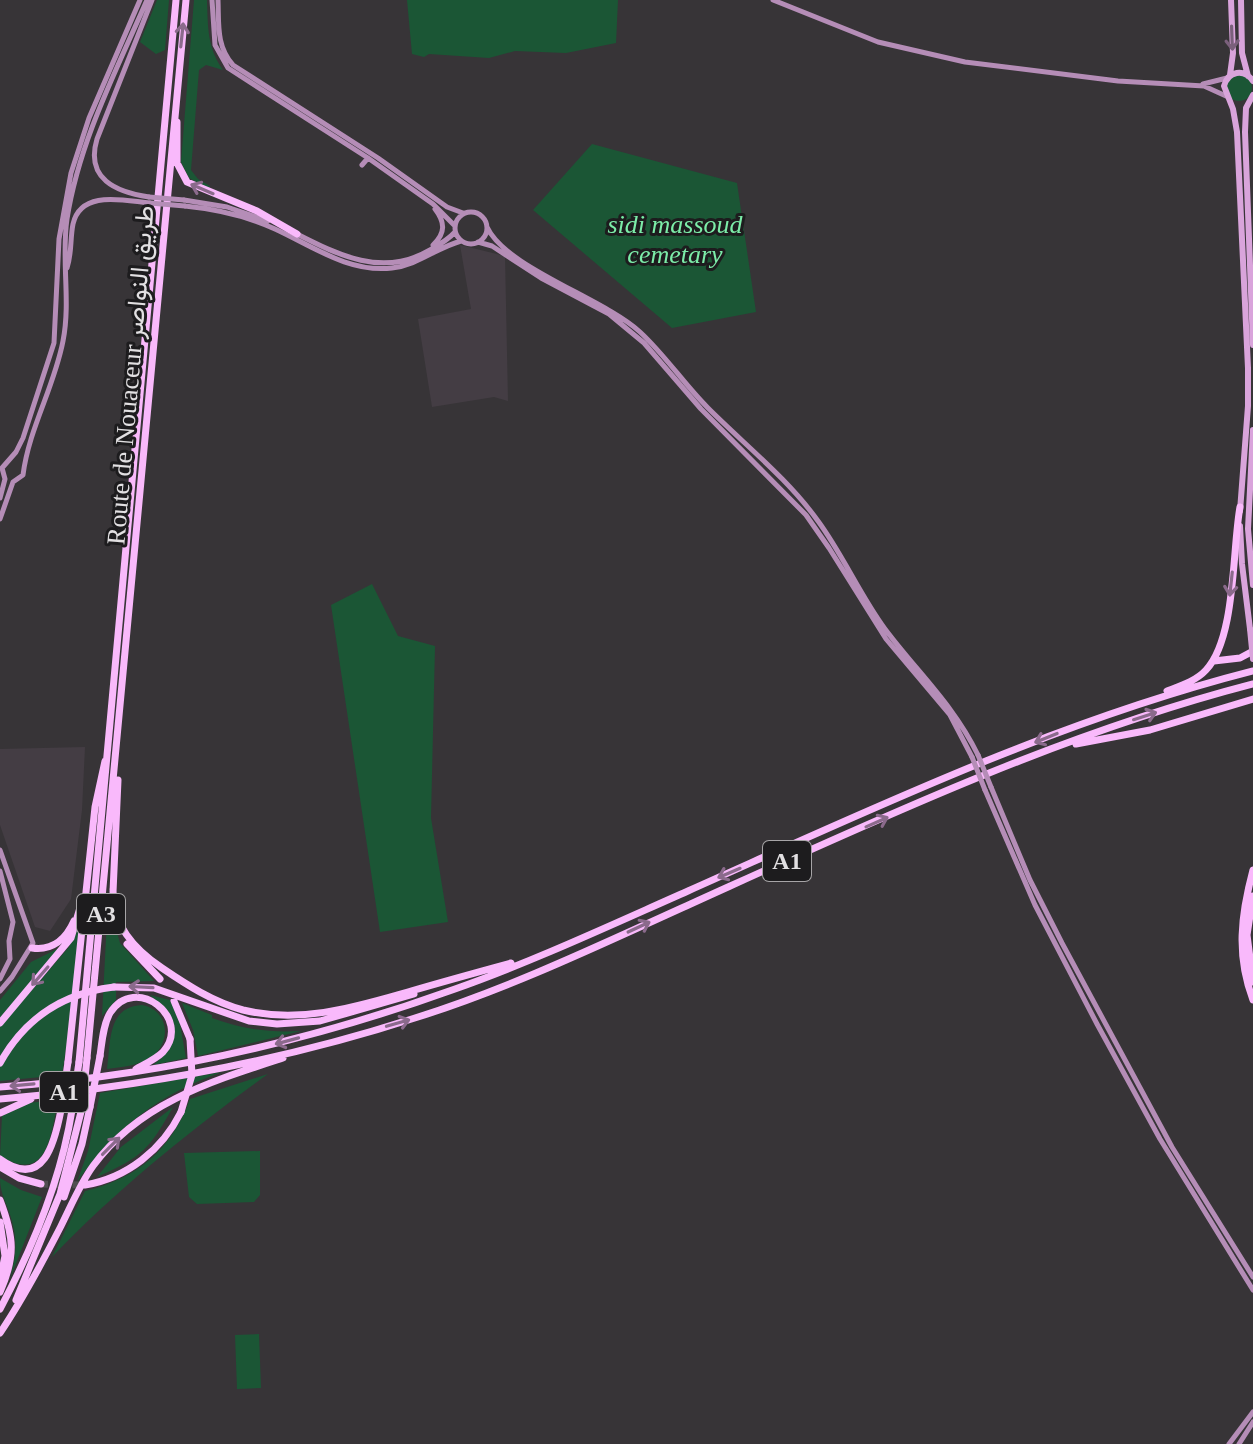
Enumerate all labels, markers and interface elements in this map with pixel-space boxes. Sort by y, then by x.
one-way arrow [175,22,190,49]
one-way arrow [1225,24,1240,51]
one-way arrow [190,181,215,196]
street label: Route de Nouaceur طريق النواصر [101,204,161,546]
park label: sidi massoud cemetary [607,210,744,269]
one-way arrow [1223,570,1238,597]
one-way arrow [1132,708,1157,723]
one-way arrow [1034,732,1059,746]
one-way arrow [865,814,889,829]
road number: A1 [763,841,811,881]
one-way arrow [718,866,742,881]
road number: A3 [77,894,125,934]
one-way arrow [627,919,651,934]
one-way arrow [31,965,49,985]
one-way arrow [128,979,155,994]
one-way arrow [384,1015,410,1030]
one-way arrow [274,1034,300,1049]
road number: A1 [40,1072,88,1112]
one-way arrow [9,1078,36,1093]
one-way arrow [101,1137,120,1156]

